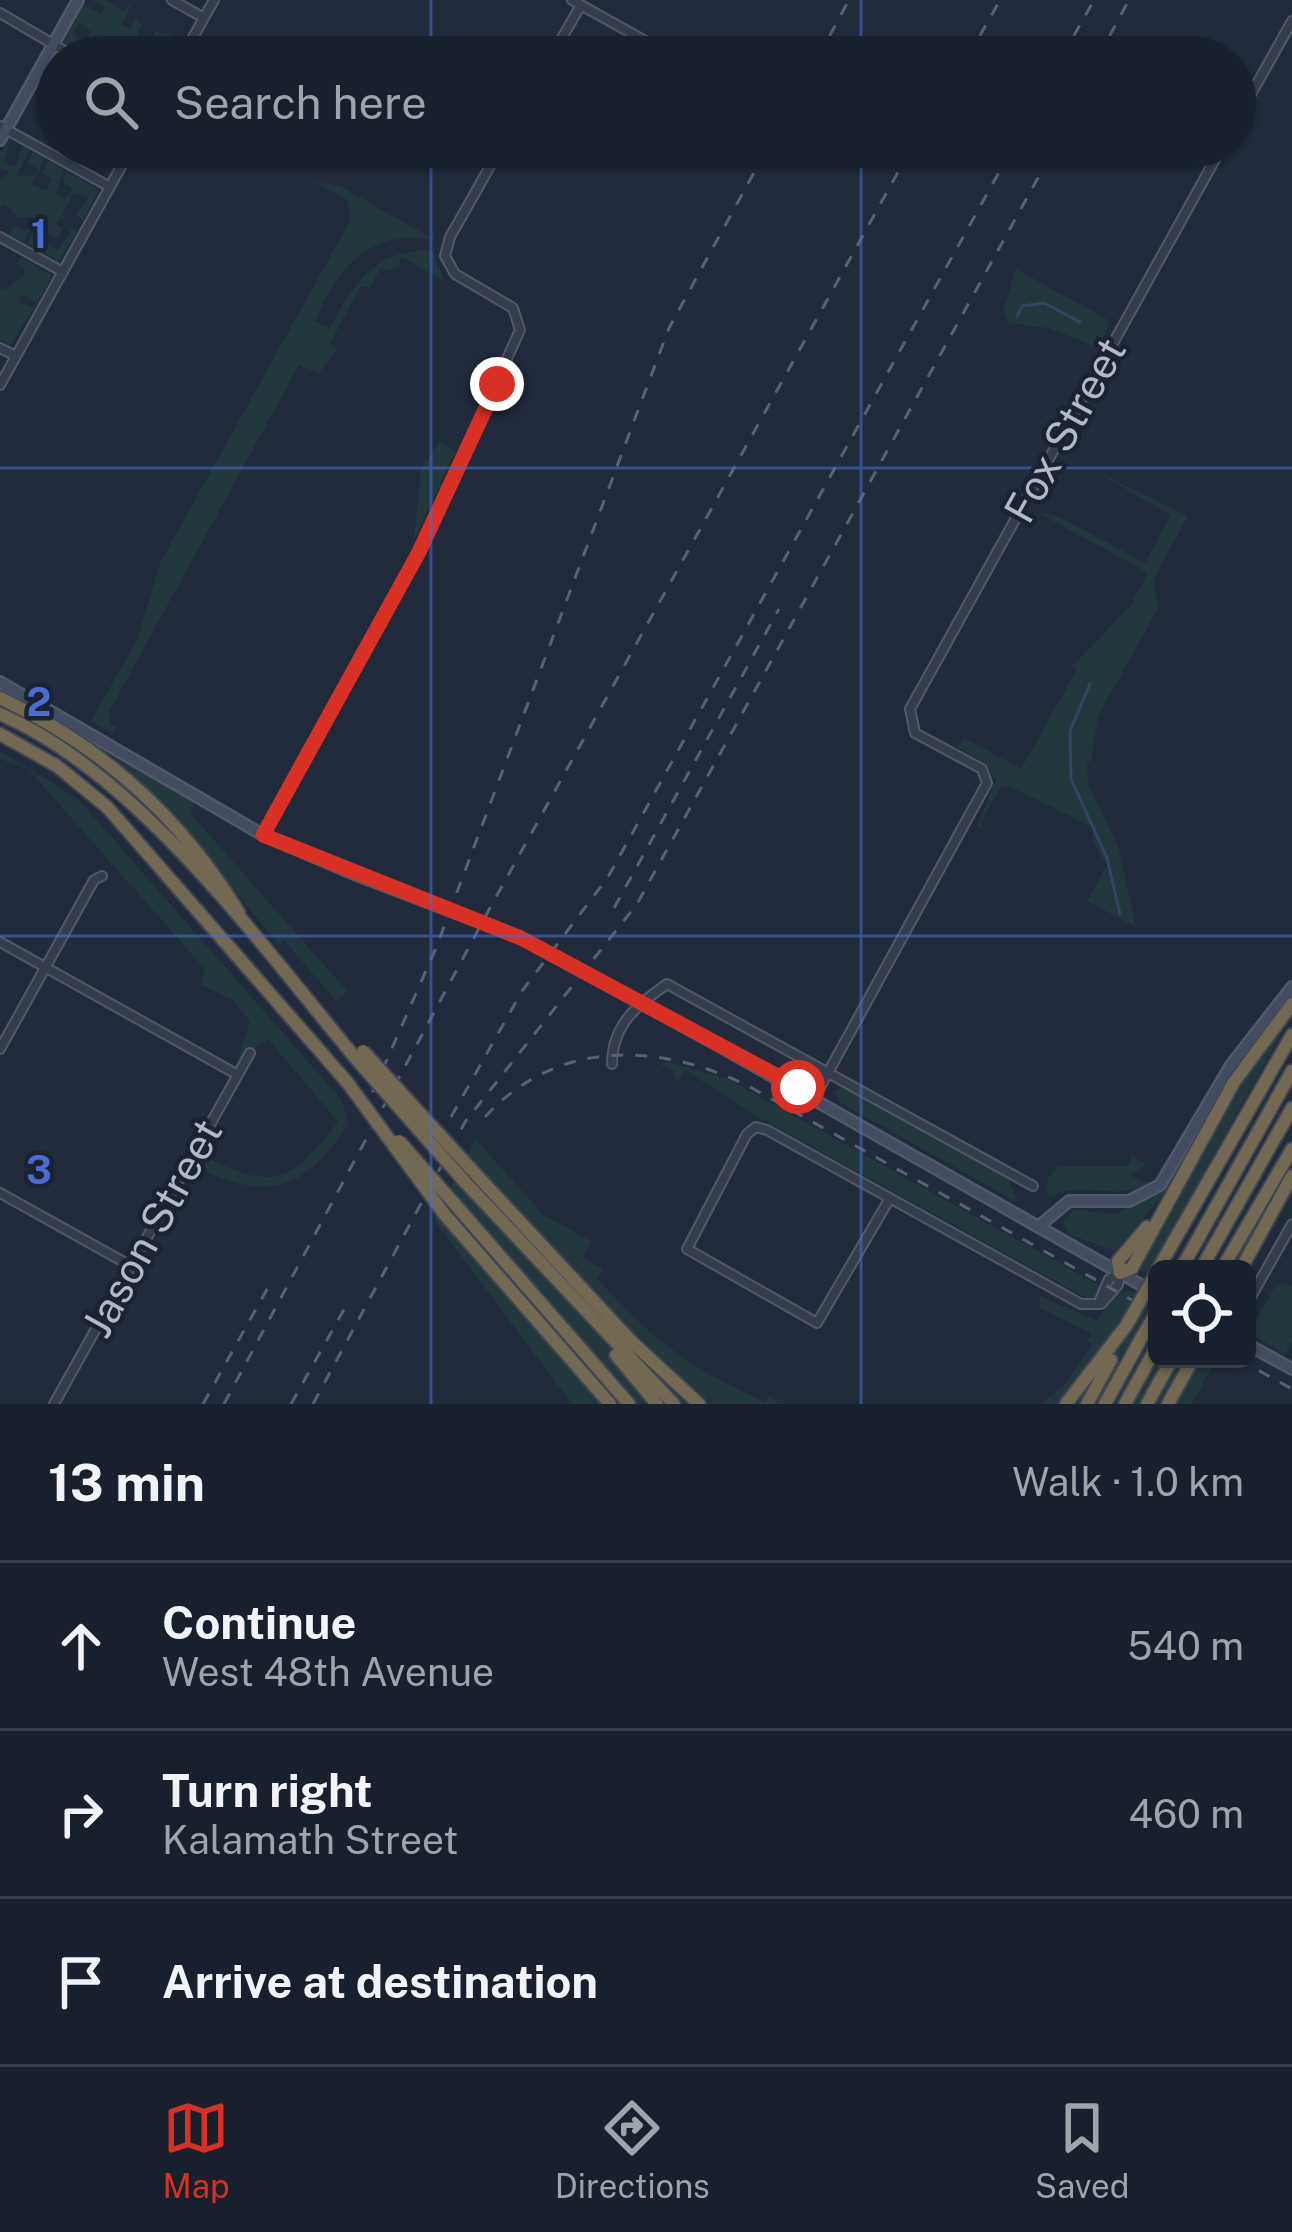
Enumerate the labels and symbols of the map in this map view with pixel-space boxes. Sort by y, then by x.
text: 1 [31,211,47,257]
street label: Fox Street [994,329,1135,530]
route end [470,357,524,411]
text: 2 [27,679,51,725]
route start [771,1060,825,1114]
street label: Jason Street [72,1110,232,1345]
text: 3 [26,1147,52,1193]

